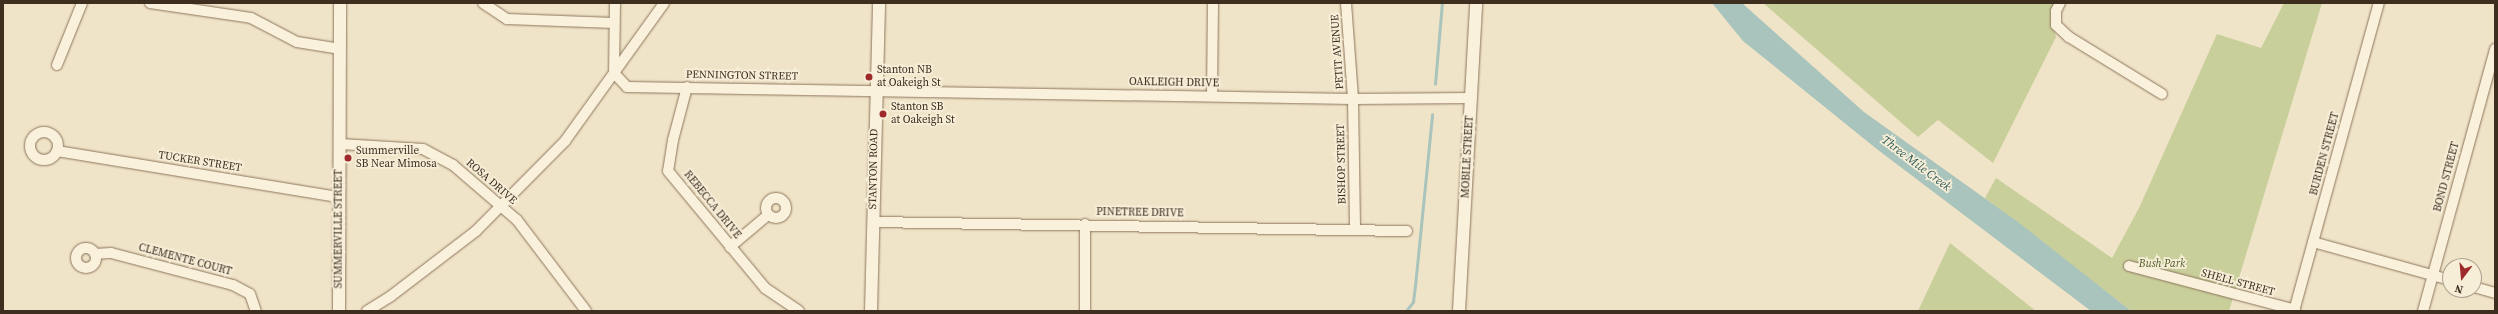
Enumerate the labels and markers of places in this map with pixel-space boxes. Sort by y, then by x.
place label: Stanton NB at Oakeigh St [877,64,941,90]
marker: Stanton NB at Oakeigh St [864,72,874,82]
place label: Stanton SB at Oakeigh St [891,101,955,127]
marker: Stanton SB at Oakeigh St [878,109,888,119]
place label: Summerville SB Near Mimosa [356,145,437,171]
marker: Summerville SB Near Mimosa [343,153,353,163]

